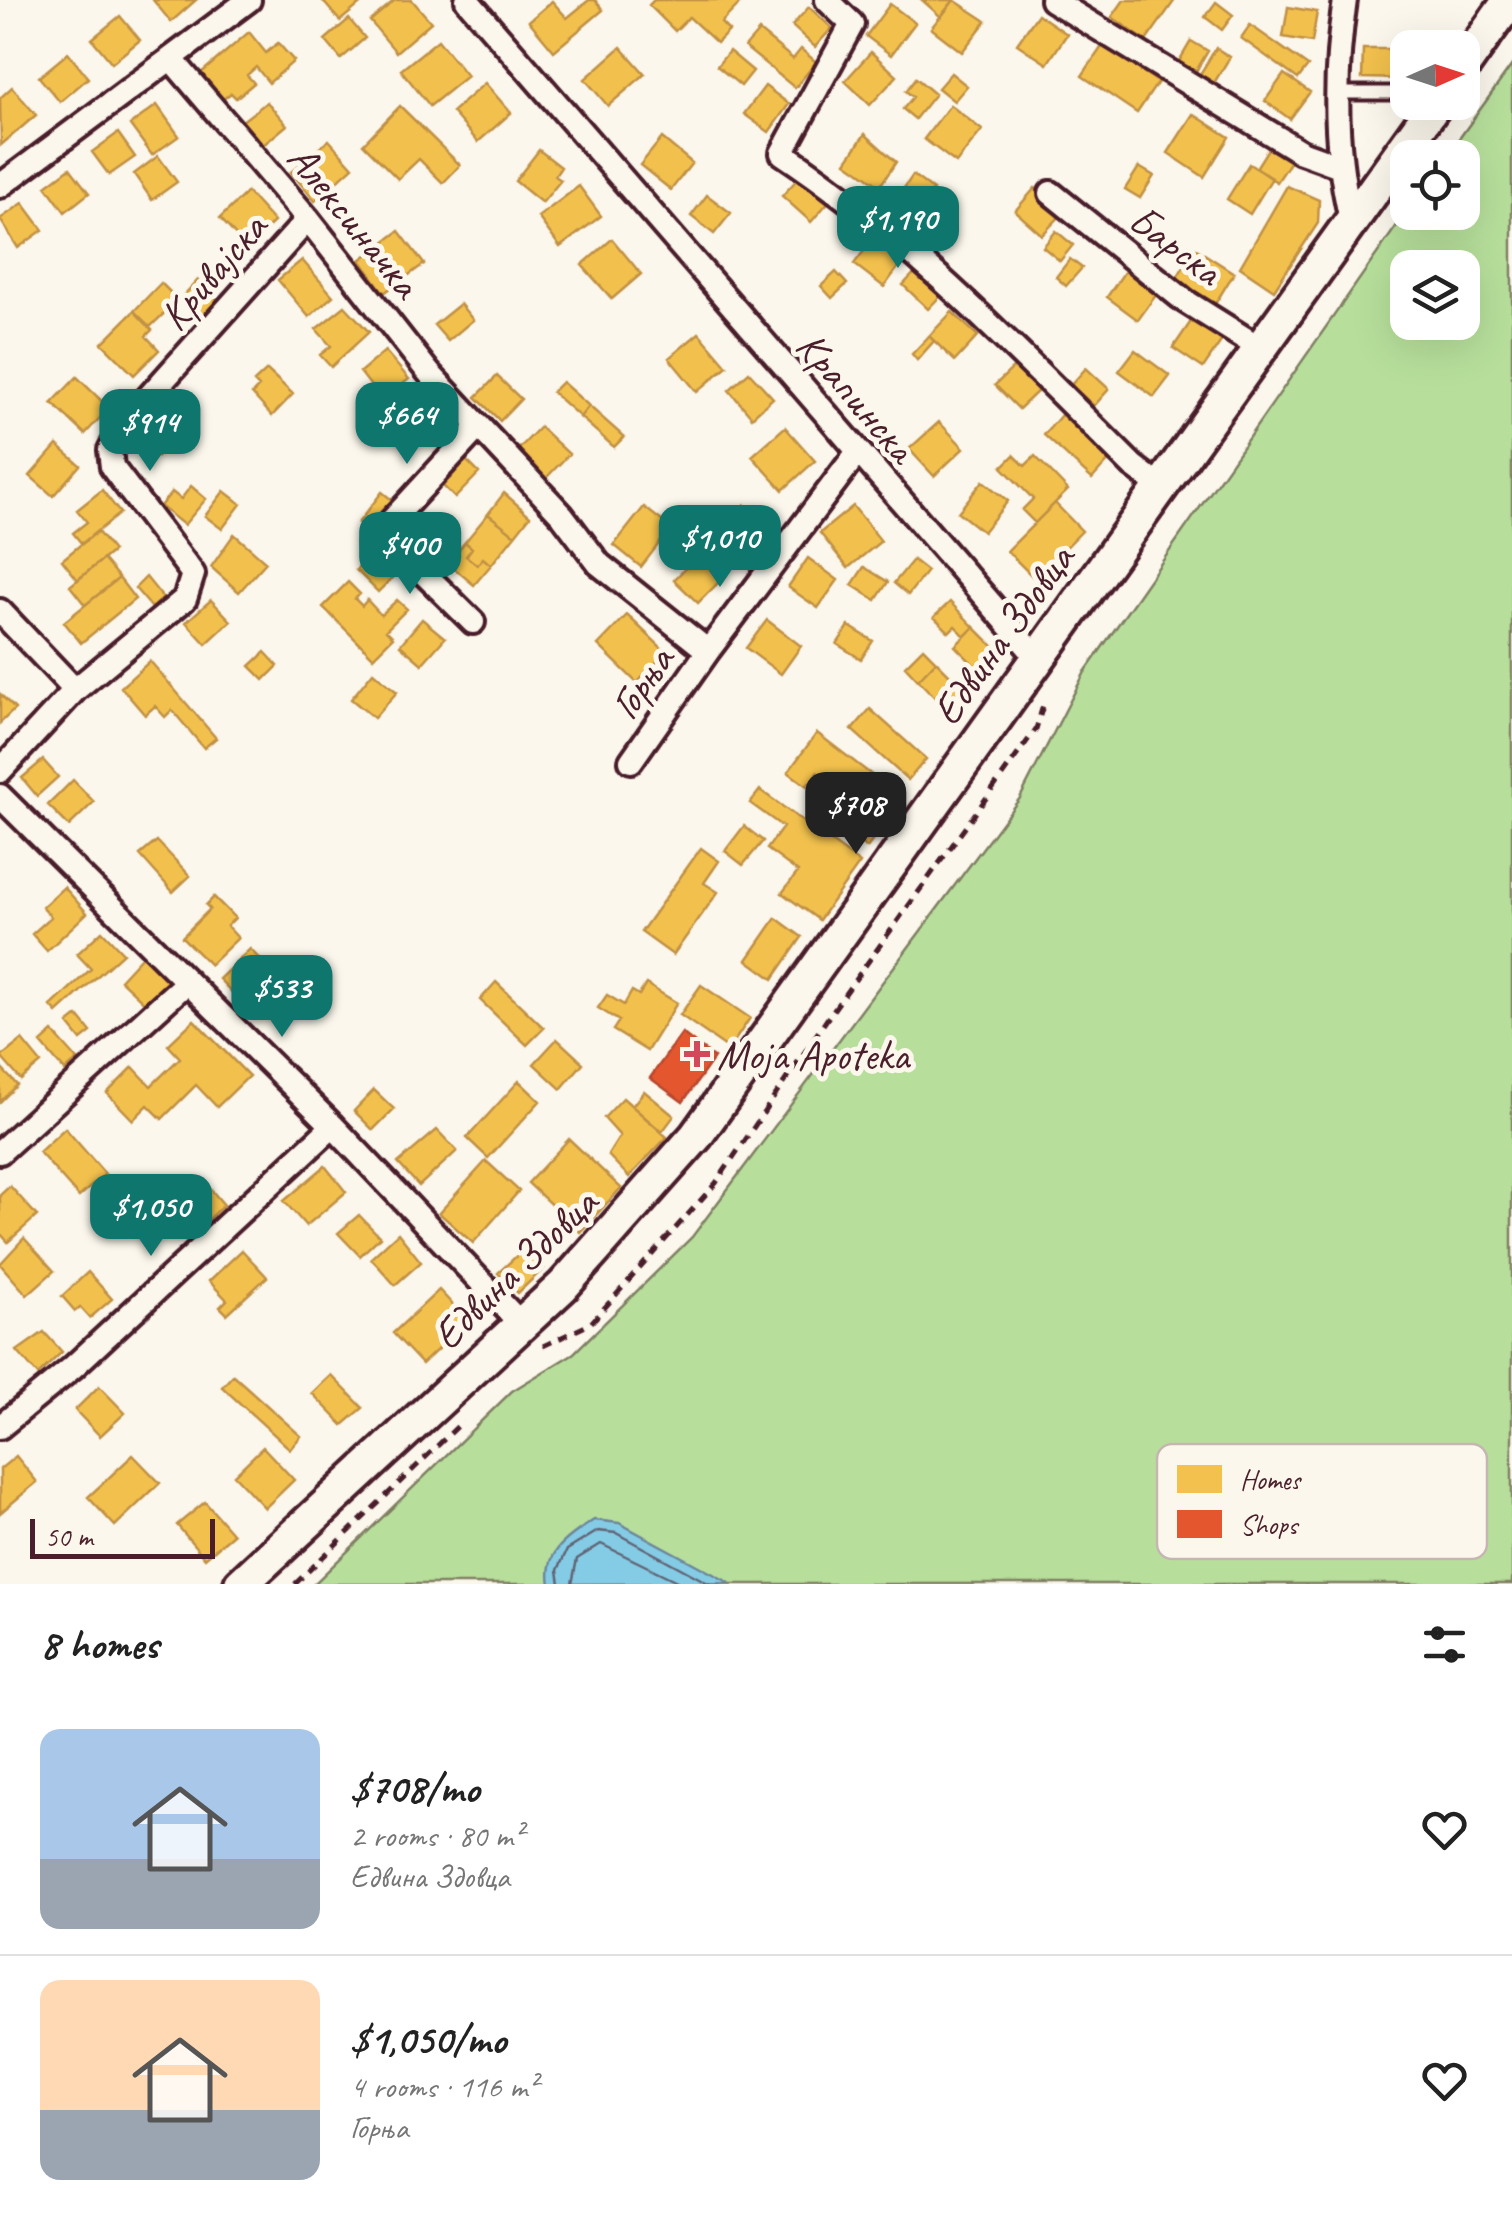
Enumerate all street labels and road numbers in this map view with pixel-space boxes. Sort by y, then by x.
street label: Алексиначка [276,133,434,311]
street label: Барска [1118,193,1235,299]
street label: Кривајска [148,200,280,342]
street label: Крапинска [785,321,930,476]
street label: Едвина Здовца [920,532,1088,735]
street label: Горња [599,634,687,729]
street label: Едвина Здовца [421,1175,611,1361]

